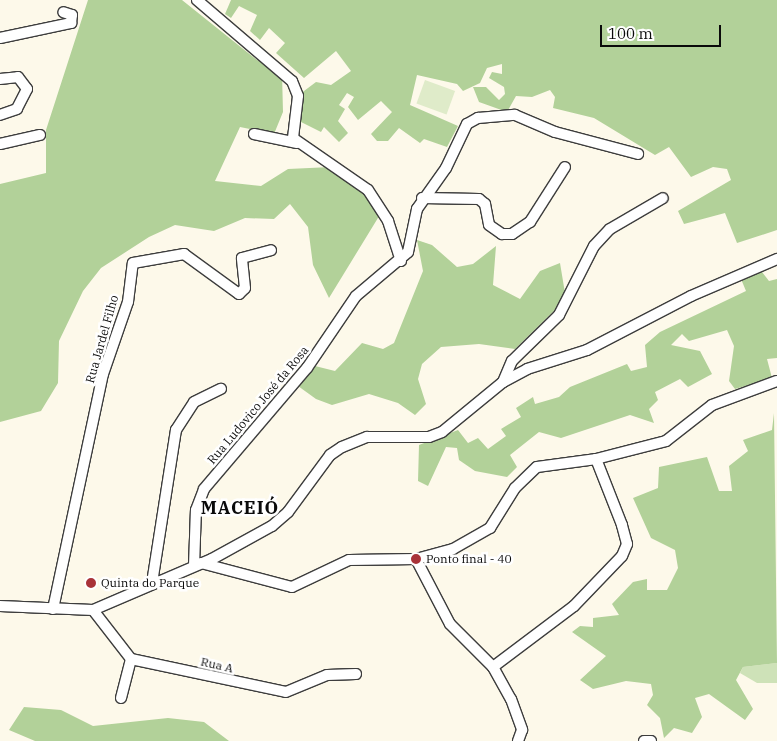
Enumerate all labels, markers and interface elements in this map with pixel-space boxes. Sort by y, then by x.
scale bar [602,15,723,47]
text: 100 m [608,24,653,43]
street label: Rua Jardel Filho [83,293,121,385]
street label: Rua Ludovico José da Rosa [204,343,312,467]
district label: MACEIÓ [200,497,280,519]
place label: Ponto final - 40 [426,552,512,566]
marker: Ponto final - 40 [410,553,422,565]
place label: Quinta do Parque [101,576,199,590]
marker: Quinta do Parque [85,577,97,589]
street label: Rua A [199,654,235,676]

